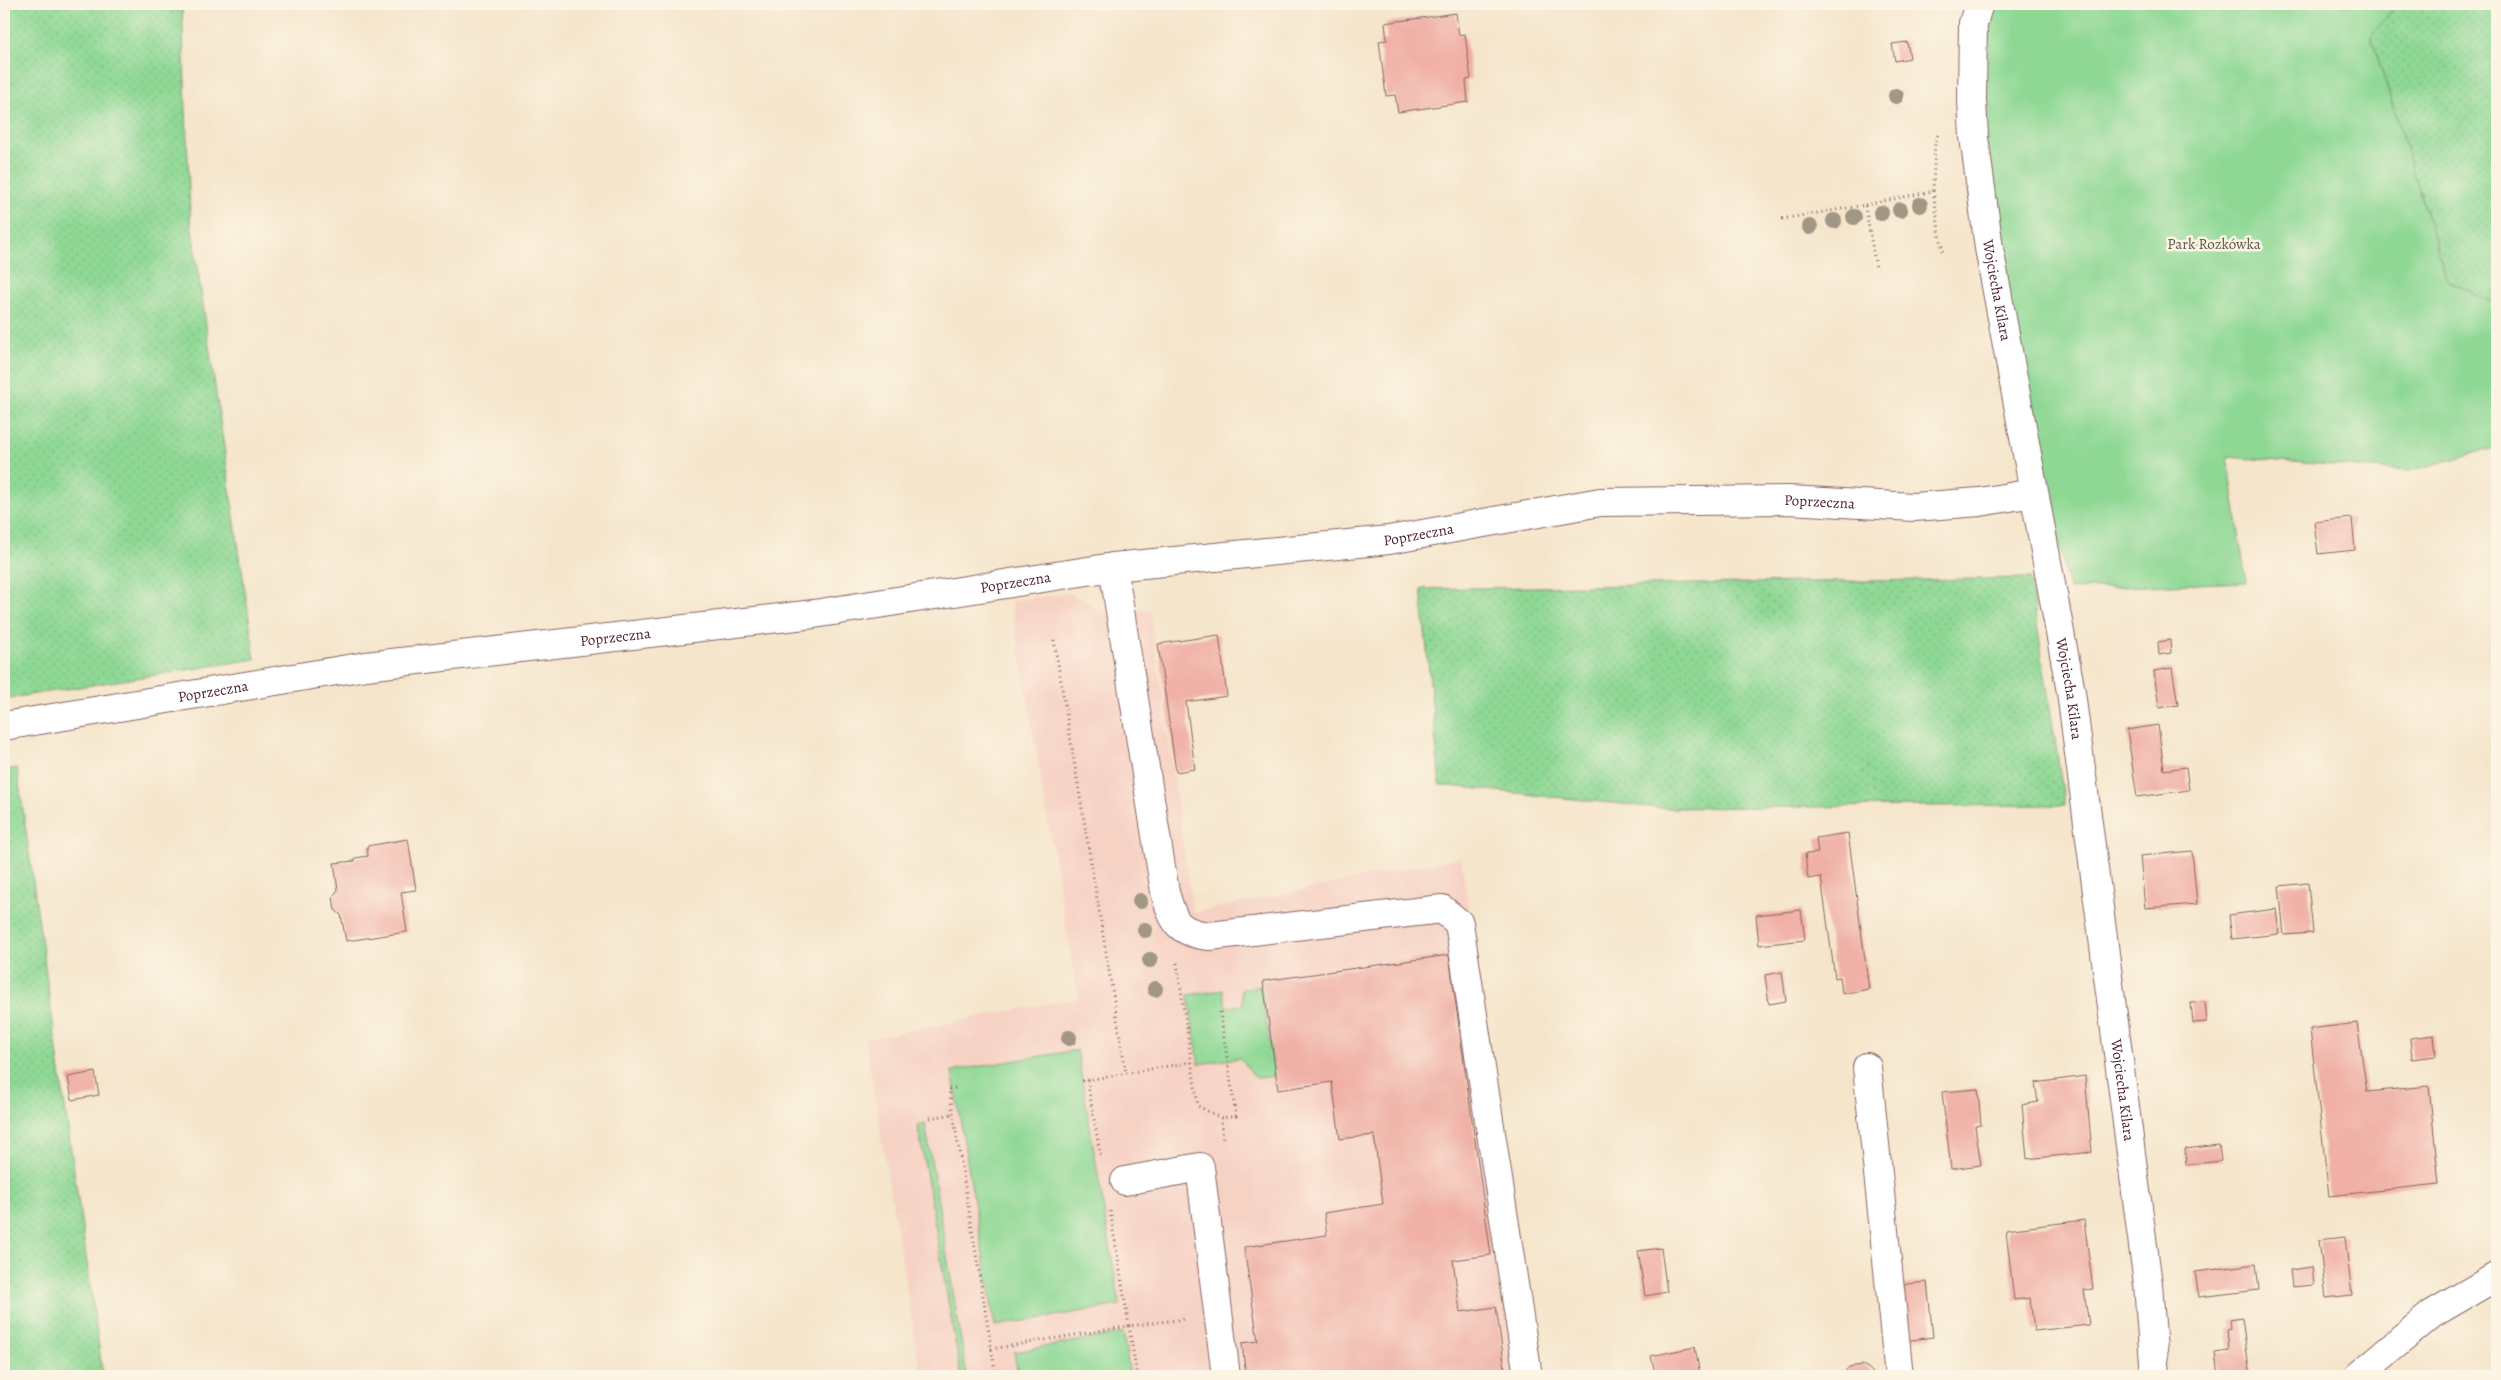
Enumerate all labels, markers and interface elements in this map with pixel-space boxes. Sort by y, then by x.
park label: Park Rozkówka [2167,234,2261,254]
street label: Wojciecha Kilara [1978,237,2016,343]
street label: Poprzeczna [1784,490,1856,514]
street label: Poprzeczna [1383,519,1455,550]
street label: Poprzeczna [979,567,1052,598]
street label: Poprzeczna [579,623,652,651]
street label: Wojciecha Kilara [2051,635,2087,741]
street label: Poprzeczna [177,676,250,707]
street label: Wojciecha Kilara [2106,1037,2139,1142]

